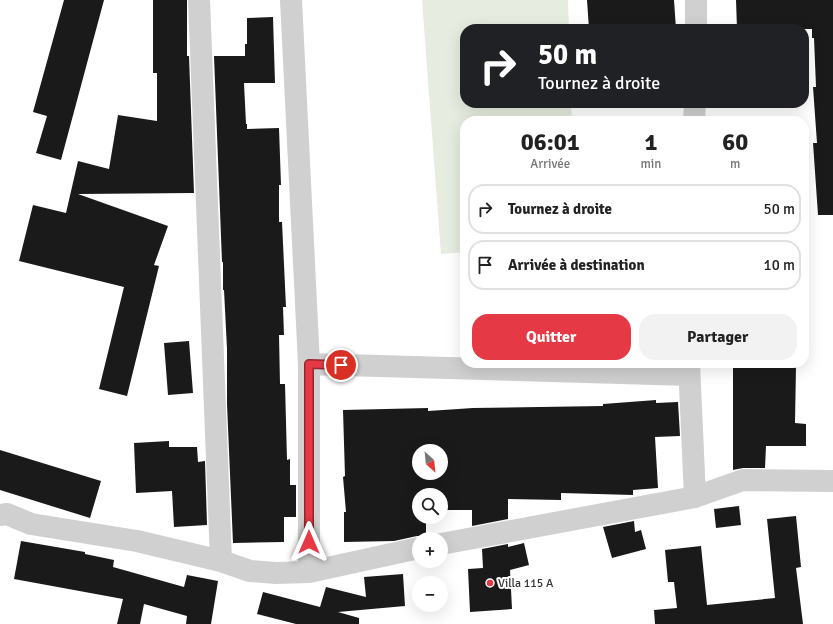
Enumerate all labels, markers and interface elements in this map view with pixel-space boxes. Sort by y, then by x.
text: 50 m [538,38,597,72]
icon: right [472,40,524,92]
text: Tournez à droite [538,72,660,94]
text: 06:01 [521,127,580,157]
text: 1 [644,127,657,157]
text: 60 [722,127,748,157]
text: Arrivée [530,156,570,172]
text: min [640,156,661,172]
text: m [730,156,740,172]
icon: right [474,198,496,220]
text: Tournez à droite [508,200,612,218]
text: 50 m [764,200,795,218]
icon: arrive [474,254,496,276]
text: Arrivée à destination [508,256,645,274]
text: 10 m [764,256,795,274]
button: Quitter [472,314,631,360]
button: Partager [639,314,797,360]
pin [324,348,358,382]
icon: arrive [330,354,352,376]
north arrow [412,444,448,480]
map controls [412,444,448,612]
button: search [412,488,448,524]
position arrow [288,521,330,563]
button: + [412,532,448,568]
button: − [412,576,448,612]
place label: Villa 115 A [498,576,554,591]
marker: Villa 115 A [485,578,495,588]

